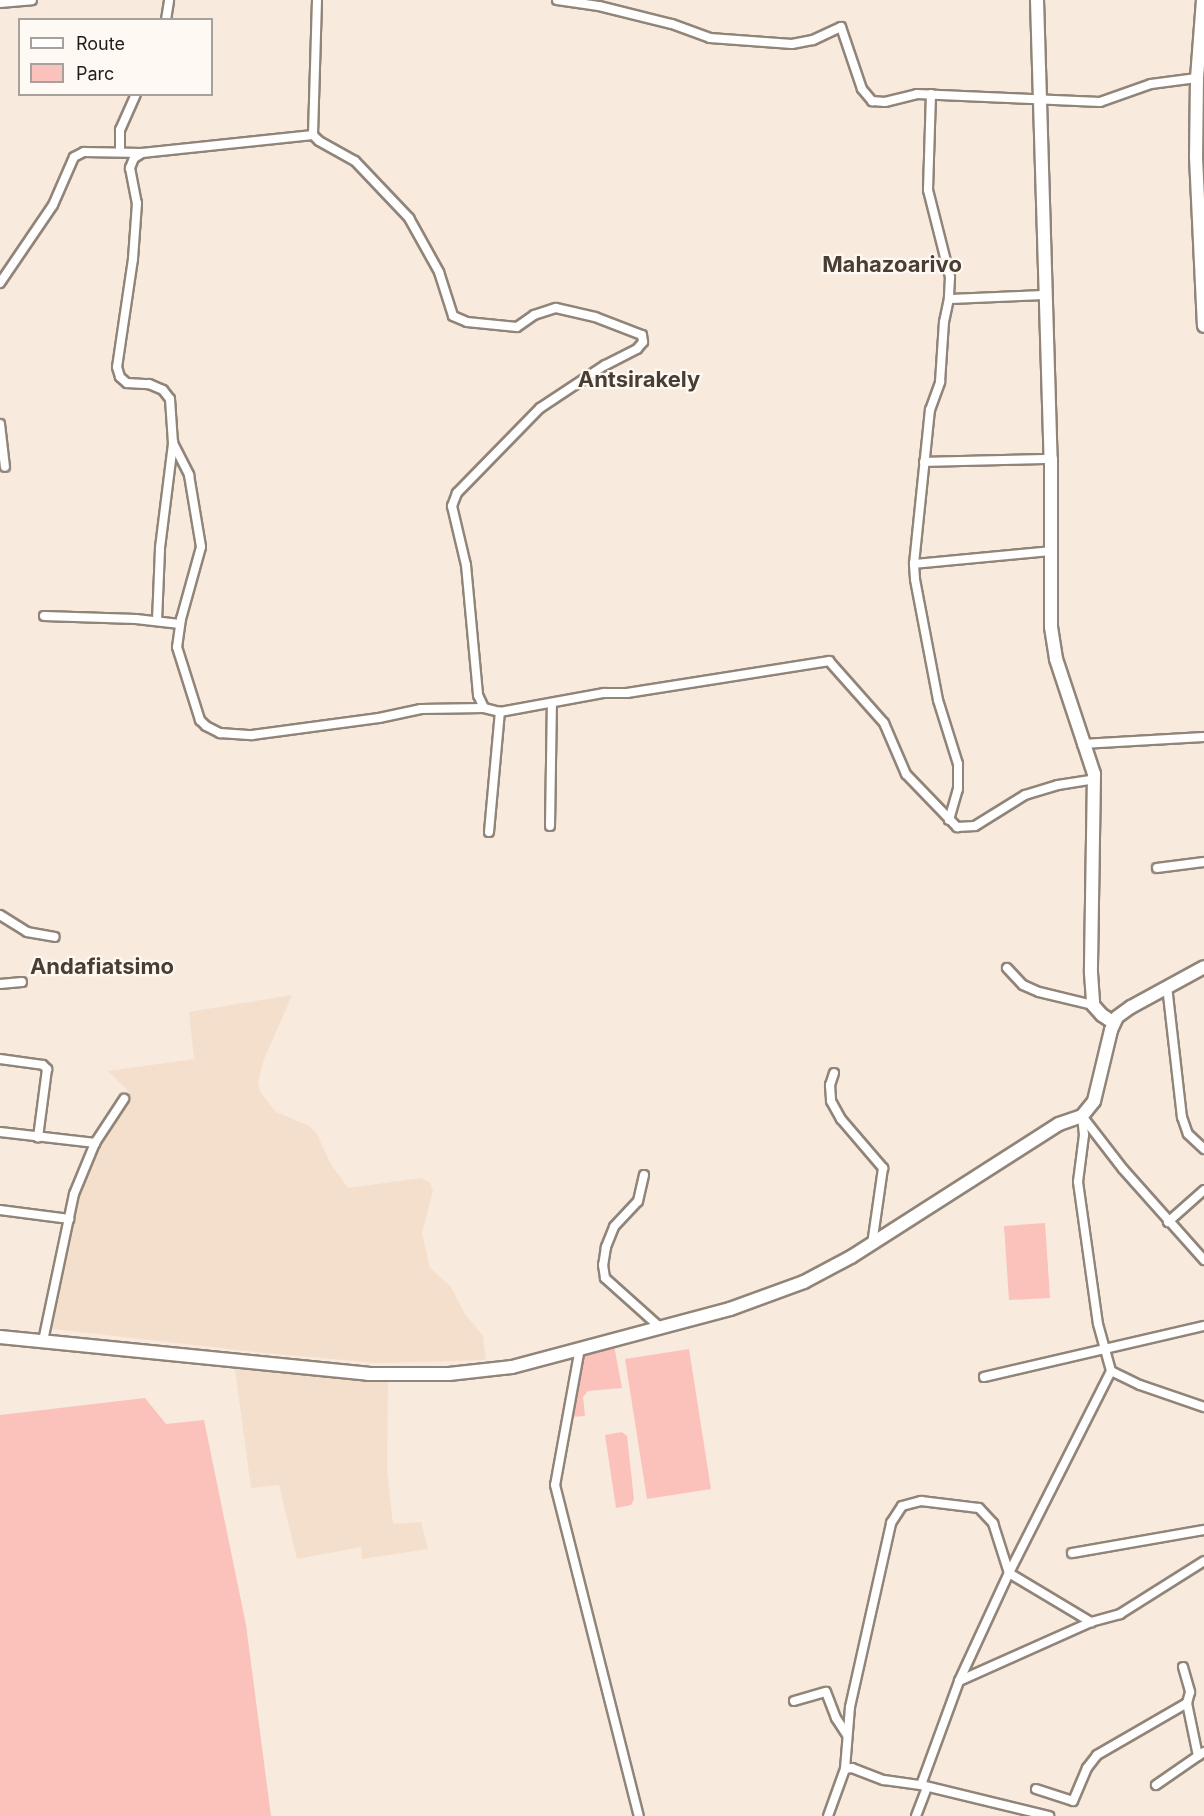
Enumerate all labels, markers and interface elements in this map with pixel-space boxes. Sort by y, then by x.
legend [18,18,213,96]
text: Route [76,33,125,54]
text: Parc [76,63,114,84]
district label: Mahazoarivo [822,252,962,278]
district label: Antsirakely [578,367,700,393]
district label: Andafiatsimo [30,954,174,980]

